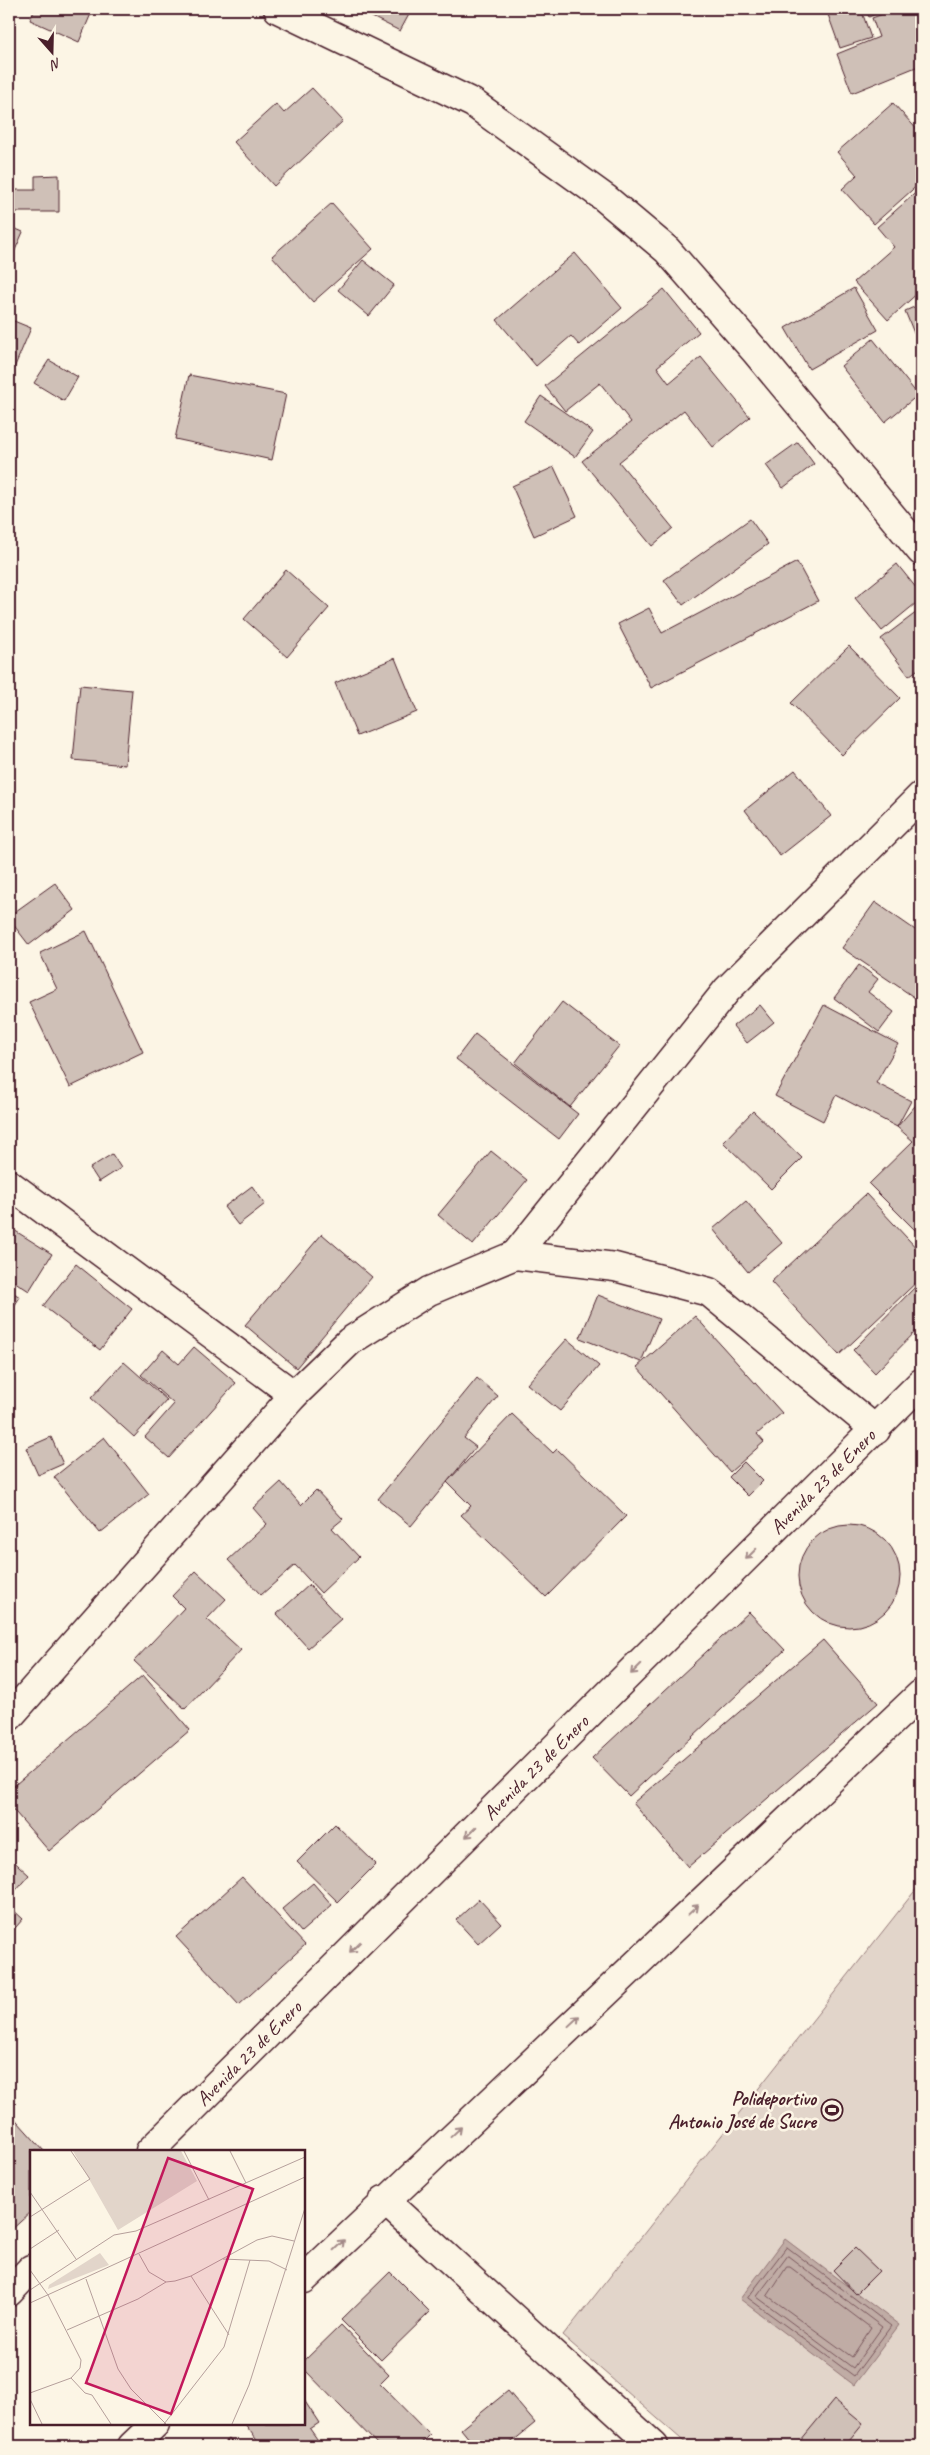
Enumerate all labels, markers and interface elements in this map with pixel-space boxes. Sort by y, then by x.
north arrow [28,28,78,78]
text: N [47,54,63,74]
street label: Avenida 23 de Enero [764,1423,881,1539]
one-way arrow [745,1548,757,1560]
one-way arrow [630,1662,642,1674]
street label: Avenida 23 de Enero [477,1708,594,1825]
one-way arrow [465,1826,477,1839]
one-way arrow [686,1904,699,1916]
one-way arrow [349,1941,362,1953]
street label: Avenida 23 de Enero [190,1994,307,2111]
one-way arrow [568,2015,581,2027]
place label: Polideportivo Antonio José de Sucre [668,2086,818,2134]
sports icon: Polideportivo Antonio José de Sucre [820,2098,844,2122]
one-way arrow [450,2126,462,2139]
inset map [30,2150,305,2425]
one-way arrow [332,2239,345,2251]

